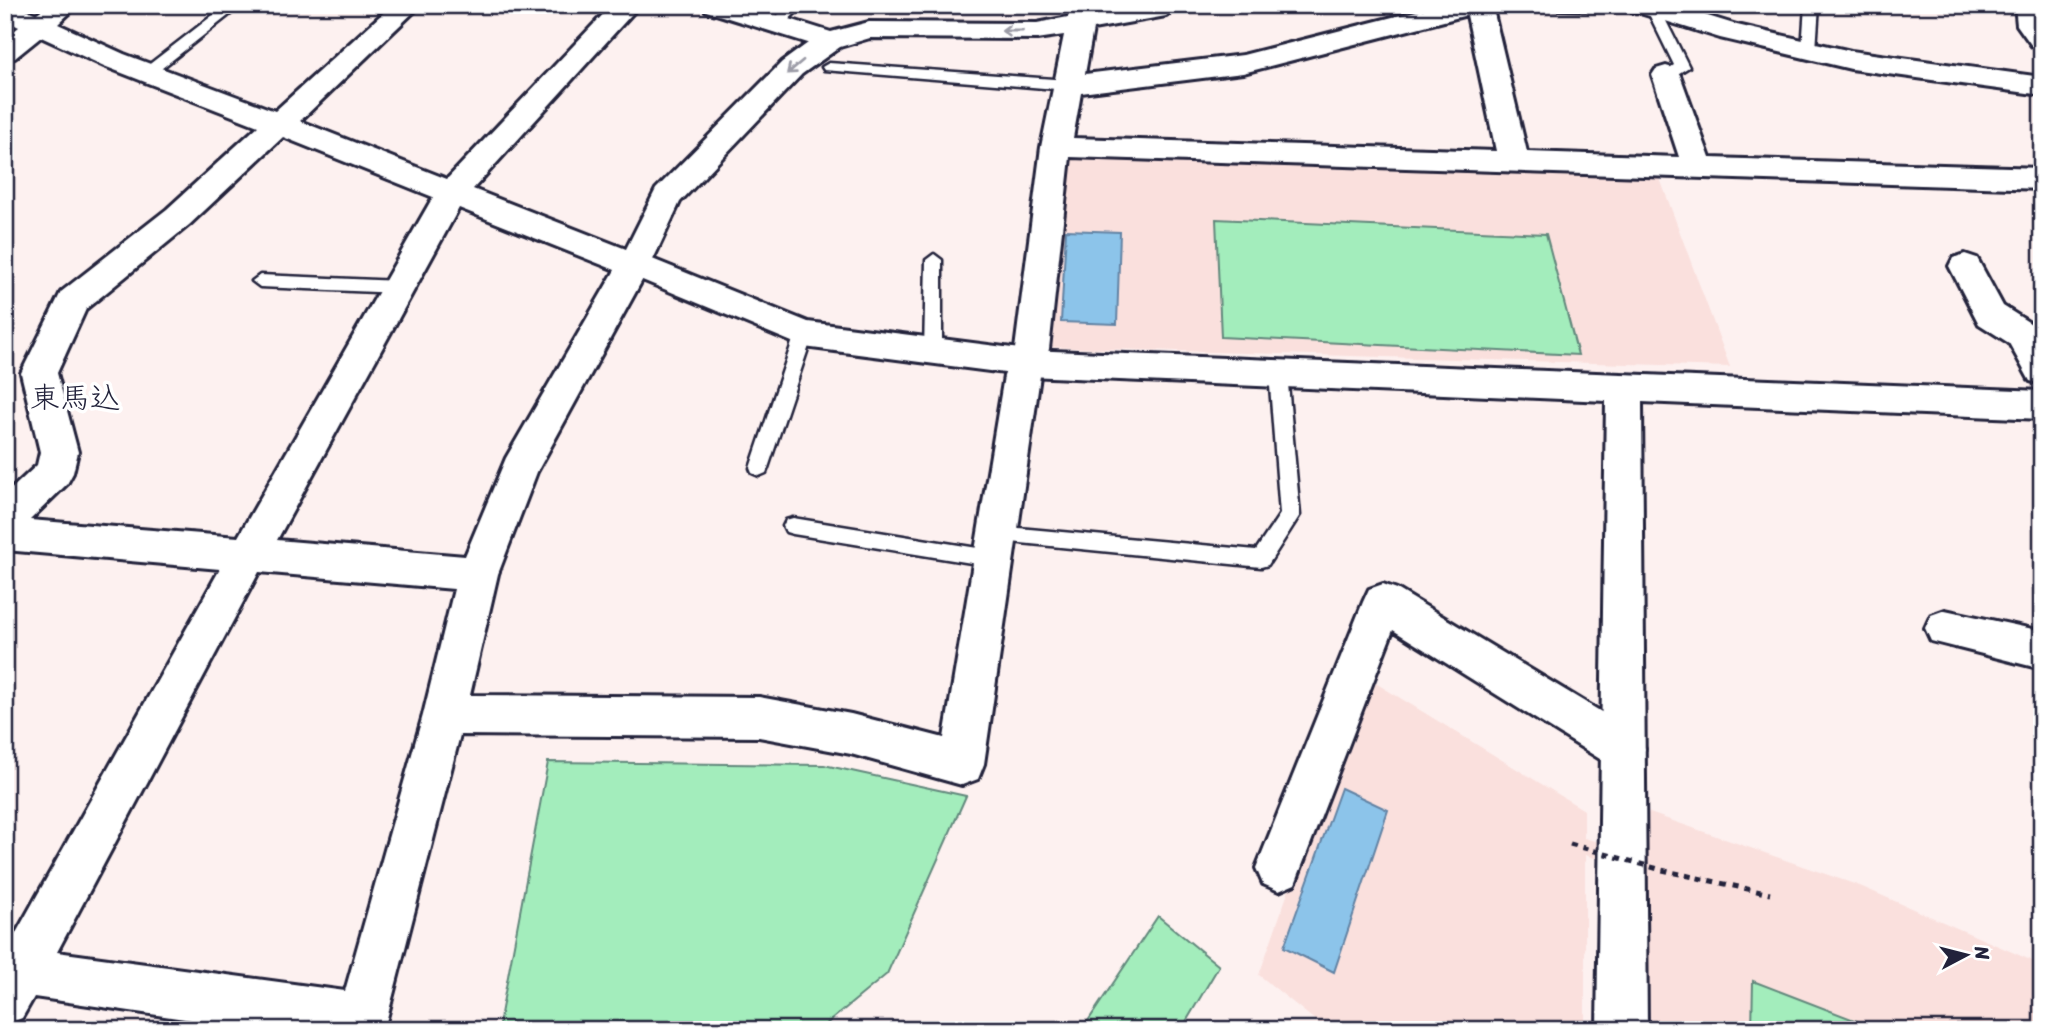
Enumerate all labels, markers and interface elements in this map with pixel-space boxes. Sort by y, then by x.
one-way arrow [1000,24,1023,38]
one-way arrow [786,60,804,75]
district label: 東馬込 [30,371,120,425]
north arrow [1932,920,2002,990]
text: N [1965,943,2000,962]

